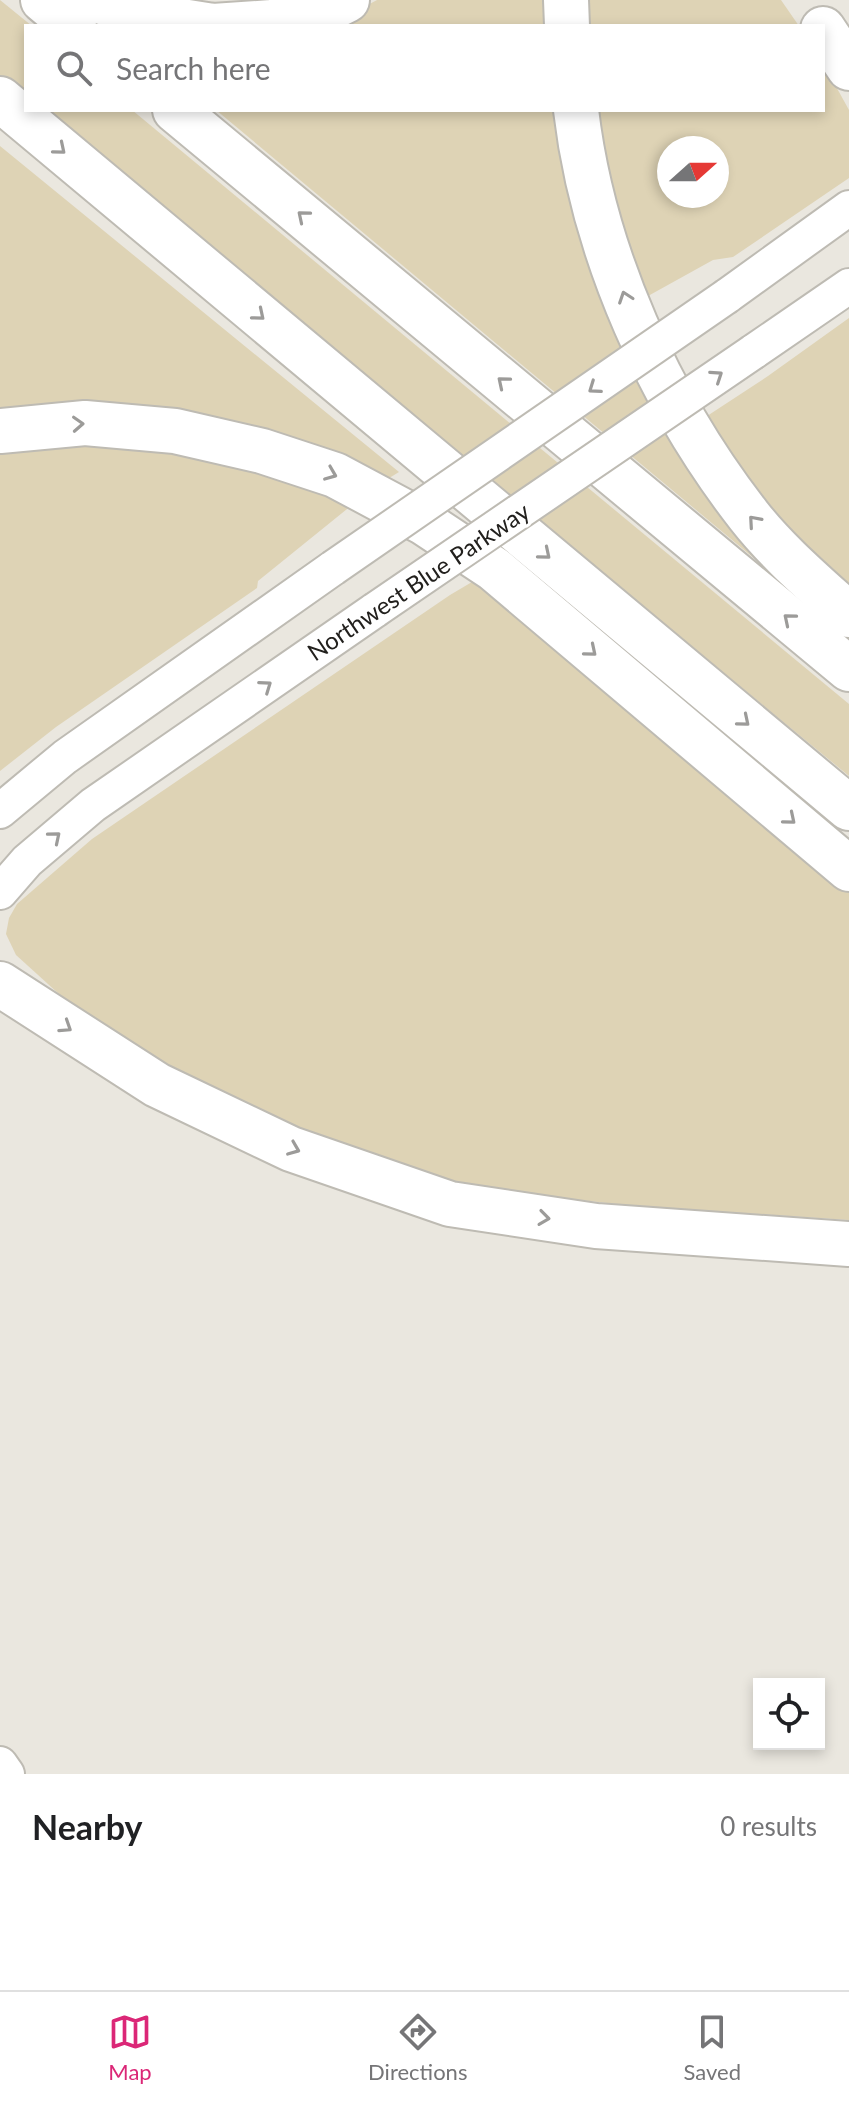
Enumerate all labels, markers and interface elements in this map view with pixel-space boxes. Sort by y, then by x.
search box [24,24,825,112]
icon: search [52,46,96,90]
text: Search here [116,50,271,86]
north arrow [657,136,729,208]
one-way arrow [51,139,65,154]
one-way arrow [297,211,312,226]
one-way arrow [618,290,634,304]
one-way arrow [250,305,265,320]
one-way arrow [708,371,722,386]
one-way arrow [498,377,512,392]
one-way arrow [588,378,602,393]
one-way arrow [72,416,85,433]
one-way arrow [323,465,337,481]
street label: Northwest Blue Parkway [302,496,535,666]
one-way arrow [749,515,764,530]
one-way arrow [536,544,550,559]
one-way arrow [784,614,798,629]
one-way arrow [582,641,596,656]
one-way arrow [258,681,272,696]
one-way arrow [735,711,750,726]
one-way arrow [781,809,795,824]
one-way arrow [46,832,61,847]
one-way arrow [57,1017,71,1032]
one-way arrow [286,1140,300,1156]
one-way arrow [537,1209,551,1226]
map controls [753,1678,825,1750]
button: locate [753,1678,825,1750]
text: Nearby [32,1806,143,1847]
text: 0 results [720,1810,817,1842]
tab: Map [108,2010,152,2085]
tab: Directions [368,2010,467,2085]
tab: Saved [683,2010,741,2085]

